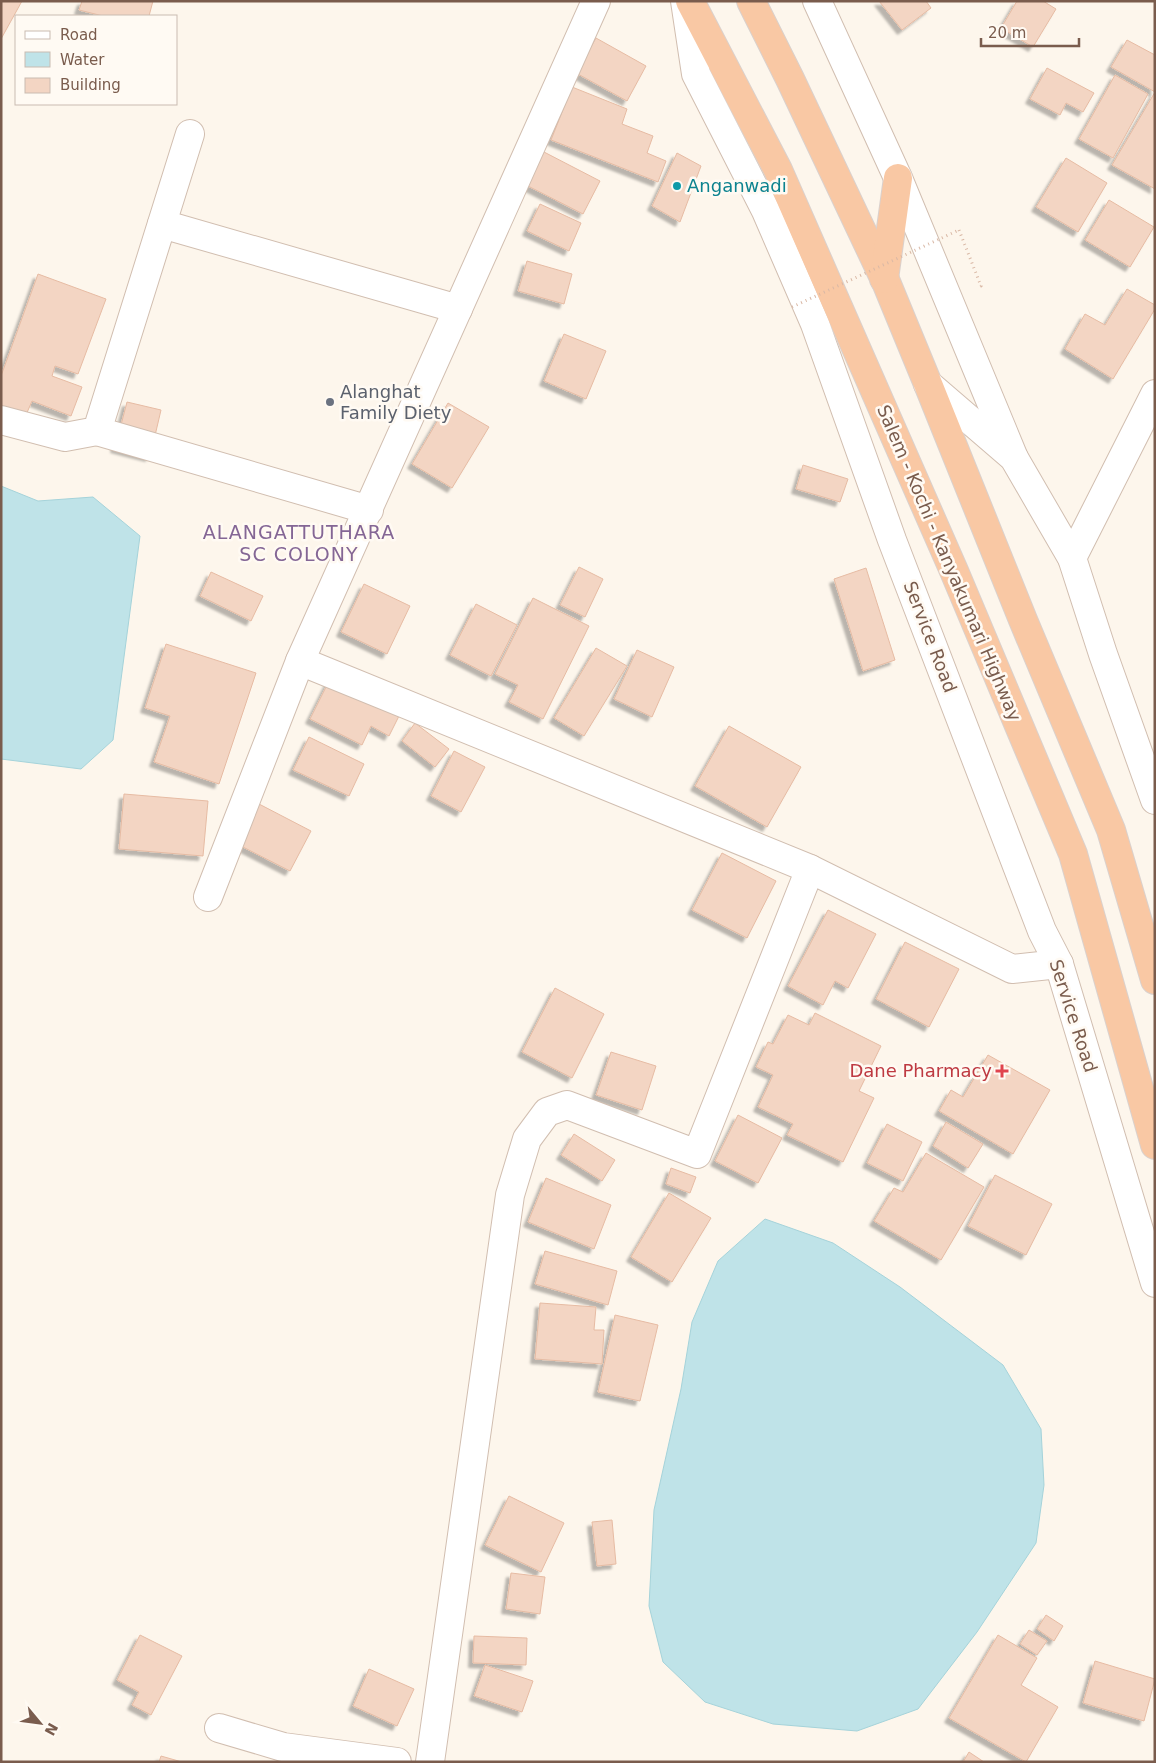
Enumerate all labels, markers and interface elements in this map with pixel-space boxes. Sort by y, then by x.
legend [15,15,178,105]
scale bar [981,15,1078,47]
text: 20 m [988,24,1026,42]
text: Road [60,26,98,44]
text: Water [60,51,105,69]
text: Building [60,76,121,94]
place label: Anganwadi [687,175,787,196]
marker: Anganwadi [671,180,683,192]
place label: Alanghat Family Diety [340,381,452,423]
marker: Alanghat Family Diety [324,396,336,408]
street label: Salem - Kochi - Kanyakumari Highway [873,402,1026,724]
district label: ALANGATTUTHARA SC COLONY [203,521,395,565]
street label: Service Road [900,578,961,695]
street label: Service Road [1045,957,1102,1075]
place label: Dane Pharmacy [849,1060,992,1081]
marker: Dane Pharmacy [996,1065,1008,1077]
north arrow [15,1698,65,1748]
text: N [42,1720,61,1738]

